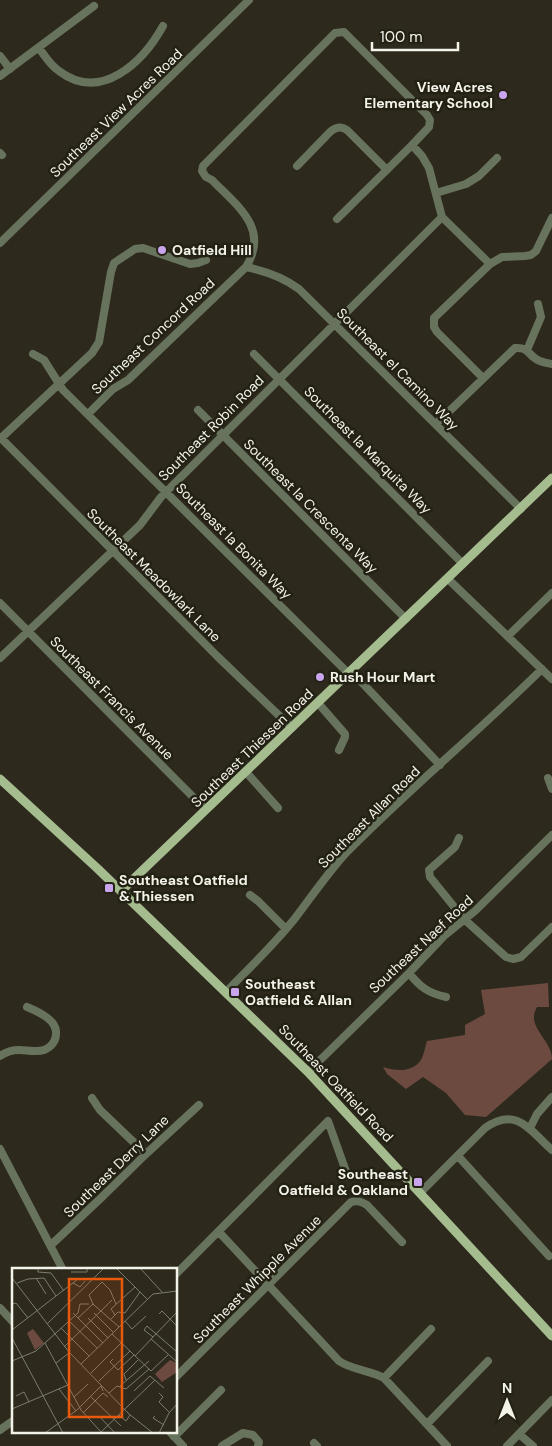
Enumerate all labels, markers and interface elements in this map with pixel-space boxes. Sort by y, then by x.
scale bar [372,20,458,52]
text: 100 m [380,27,423,47]
street label: Southeast View Acres Road [46,45,186,181]
place label: View Acres Elementary School [364,78,493,112]
marker: View Acres Elementary School [497,89,509,101]
place label: Oatfield Hill [172,241,252,259]
marker: Oatfield Hill [156,244,168,256]
street label: Southeast Concord Road [88,274,218,398]
street label: Southeast el Camino Way [333,304,463,434]
street label: Southeast Robin Road [154,371,268,485]
street label: Southeast la Marquita Way [300,382,436,518]
street label: Southeast la Crescenta Way [240,435,382,577]
street label: Southeast la Bonita Way [172,479,296,603]
street label: Southeast Meadowlark Lane [83,504,225,646]
street label: Southeast Francis Avenue [46,632,178,764]
place label: Rush Hour Mart [330,668,435,686]
marker: Rush Hour Mart [314,671,326,683]
street label: Southeast Thiessen Road [187,685,317,811]
street label: Southeast Allan Road [314,762,424,872]
place label: Southeast Oatfield & Thiessen [119,871,248,905]
marker: Southeast Oatfield & Thiessen [103,882,115,894]
street label: Southeast Naef Road [365,891,477,997]
place label: Southeast Oatfield & Allan [245,975,352,1009]
marker: Southeast Oatfield & Allan [229,986,241,998]
street label: Southeast Oatfield Road [275,1020,397,1146]
street label: Southeast Derry Lane [59,1111,173,1221]
place label: Southeast Oatfield & Oakland [278,1165,408,1199]
marker: Southeast Oatfield & Oakland [412,1176,424,1188]
street label: Southeast Whipple Avenue [189,1211,325,1347]
inset map [12,1268,178,1434]
north arrow [482,1376,532,1426]
text: N [502,1379,512,1397]

